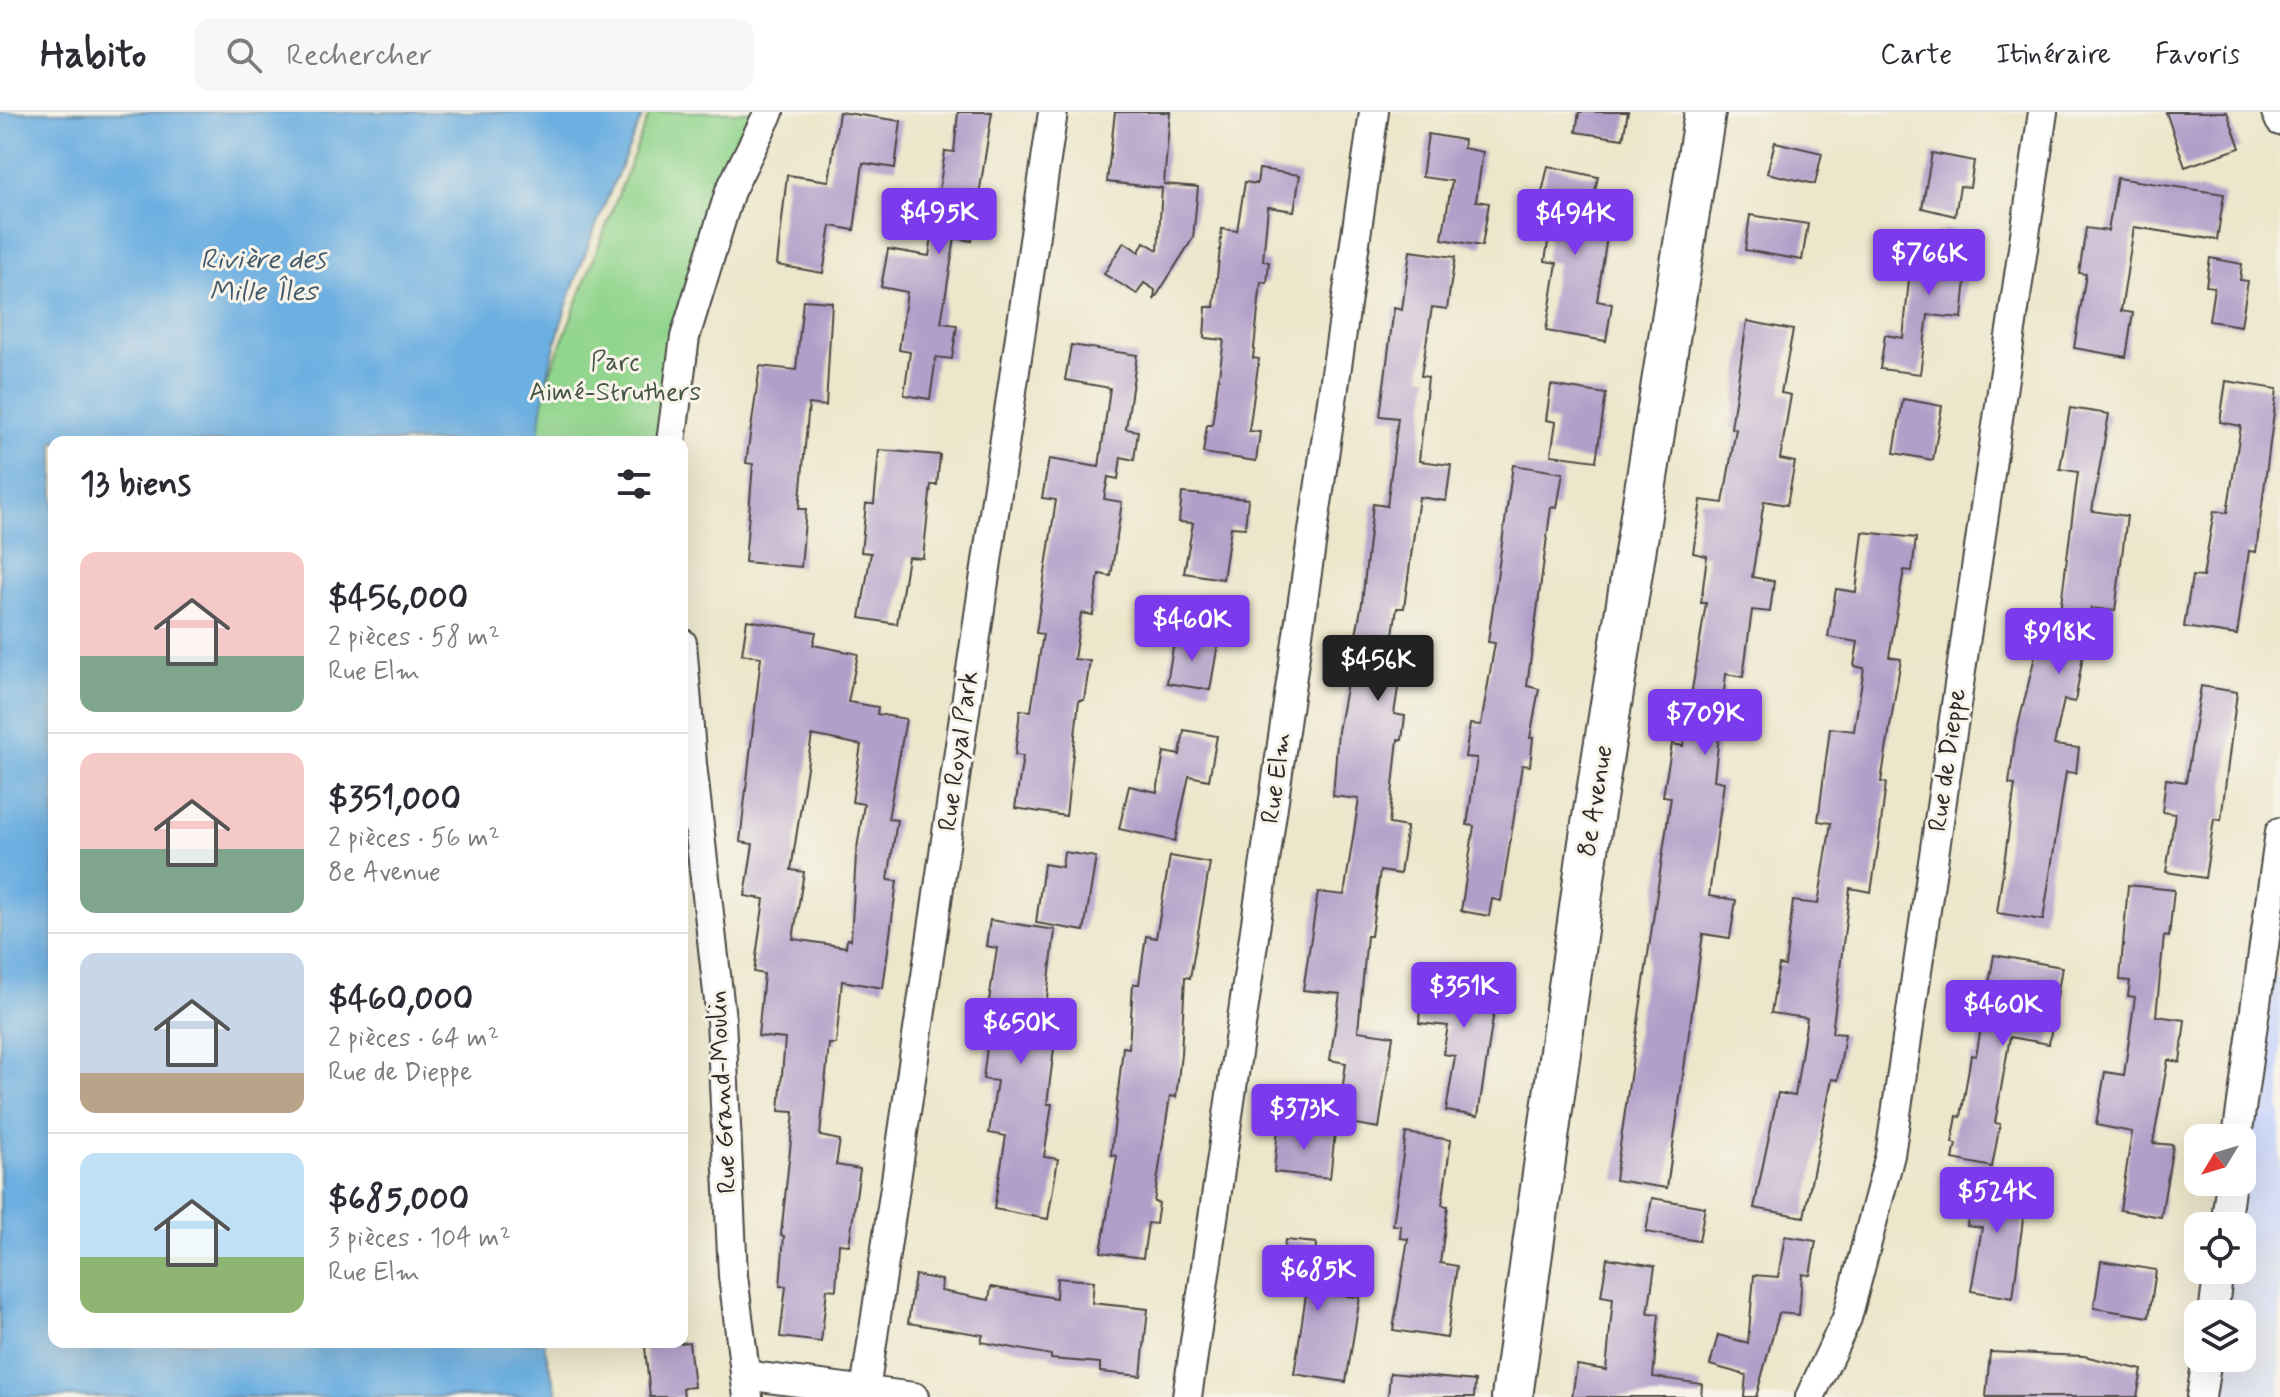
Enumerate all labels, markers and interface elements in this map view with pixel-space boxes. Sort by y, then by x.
search box [194,19,754,91]
text: Habito [40,31,146,80]
icon: search [222,33,266,77]
text: Rechercher [286,36,432,75]
text: Carte [1880,37,1952,74]
text: Itinéraire [1996,37,2111,74]
text: Favoris [2155,37,2240,74]
pin: $495K [883,188,995,256]
pin: $494K [1519,189,1631,257]
text: $495K [900,197,978,231]
text: $494K [1535,198,1615,232]
pin: $766K [1873,229,1985,297]
text: $766K [1891,238,1967,272]
water label: Rivière des Mille Îles [200,242,328,311]
park label: Parc Aimé-Struthers [529,346,701,410]
text: 13 biens [80,462,191,507]
icon: filters [612,462,656,506]
text: $456,000 [328,576,468,621]
icon: home [144,584,240,680]
pin: $460K [1136,595,1248,663]
text: $460K [1153,604,1231,638]
pin: $918K [2003,608,2115,676]
text: $918K [2023,617,2095,651]
text: 2 pièces · 58 m² [328,621,500,655]
pin: $456K [1322,635,1434,703]
text: $456K [1341,644,1415,678]
text: Rue Elm [328,655,420,689]
street label: Rue Royal Park [931,669,987,833]
street label: Rue de Dieppe [1921,686,1975,834]
pin: $709K [1649,689,1761,757]
text: $709K [1666,698,1744,732]
street label: Rue Elm [1254,730,1300,826]
street label: 8e Avenue [1570,743,1622,859]
text: $351,000 [328,777,461,822]
icon: home [144,785,240,881]
text: 2 pièces · 56 m² [328,822,500,856]
text: 8e Avenue [328,856,441,890]
pin: $351K [1408,962,1520,1030]
text: $351K [1429,971,1499,1005]
text: $460,000 [328,977,473,1022]
pin: $460K [1947,980,2059,1048]
icon: home [144,985,240,1081]
text: $460K [1964,989,2042,1023]
street label: Rue Grand-Moulin [701,990,745,1194]
pin: $650K [965,998,1077,1066]
text: $650K [983,1007,1059,1041]
text: 2 pièces · 64 m² [328,1022,499,1056]
text: Rue de Dieppe [328,1056,472,1090]
pin: $373K [1248,1084,1360,1152]
text: $373K [1269,1093,1339,1127]
north arrow [2184,1124,2256,1196]
map controls [2184,1124,2256,1372]
pin: $524K [1941,1167,2053,1235]
text: $524K [1958,1176,2036,1210]
text: $685,000 [328,1177,469,1222]
icon: home [144,1185,240,1281]
button: locate [2184,1212,2256,1284]
text: 3 pièces · 104 m² [328,1222,511,1256]
pin: $685K [1262,1245,1374,1313]
text: $685K [1280,1254,1356,1288]
text: Rue Elm [328,1256,420,1290]
button: layers [2184,1300,2256,1372]

